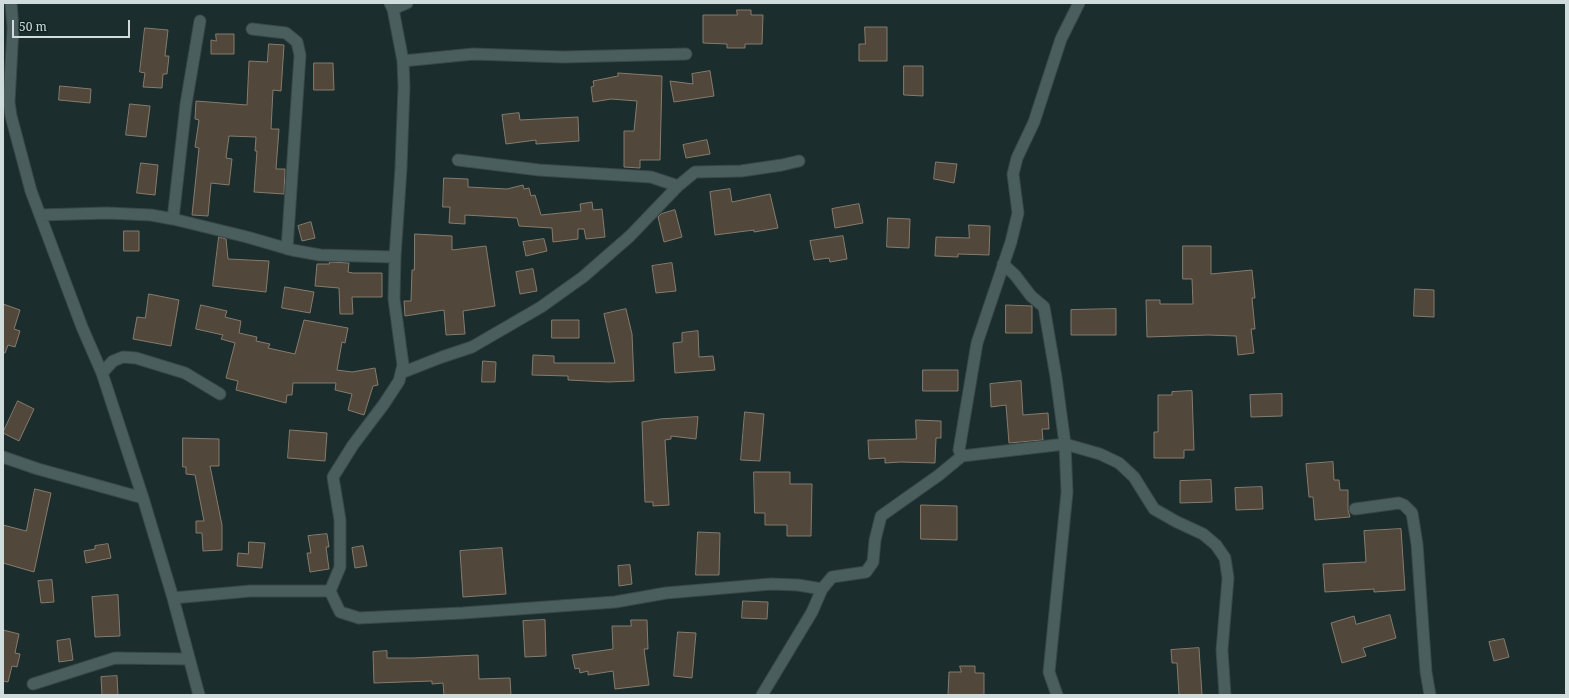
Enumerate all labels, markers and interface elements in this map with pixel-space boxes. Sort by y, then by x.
scale bar [14,12,132,38]
text: 50 m [19,18,47,35]

